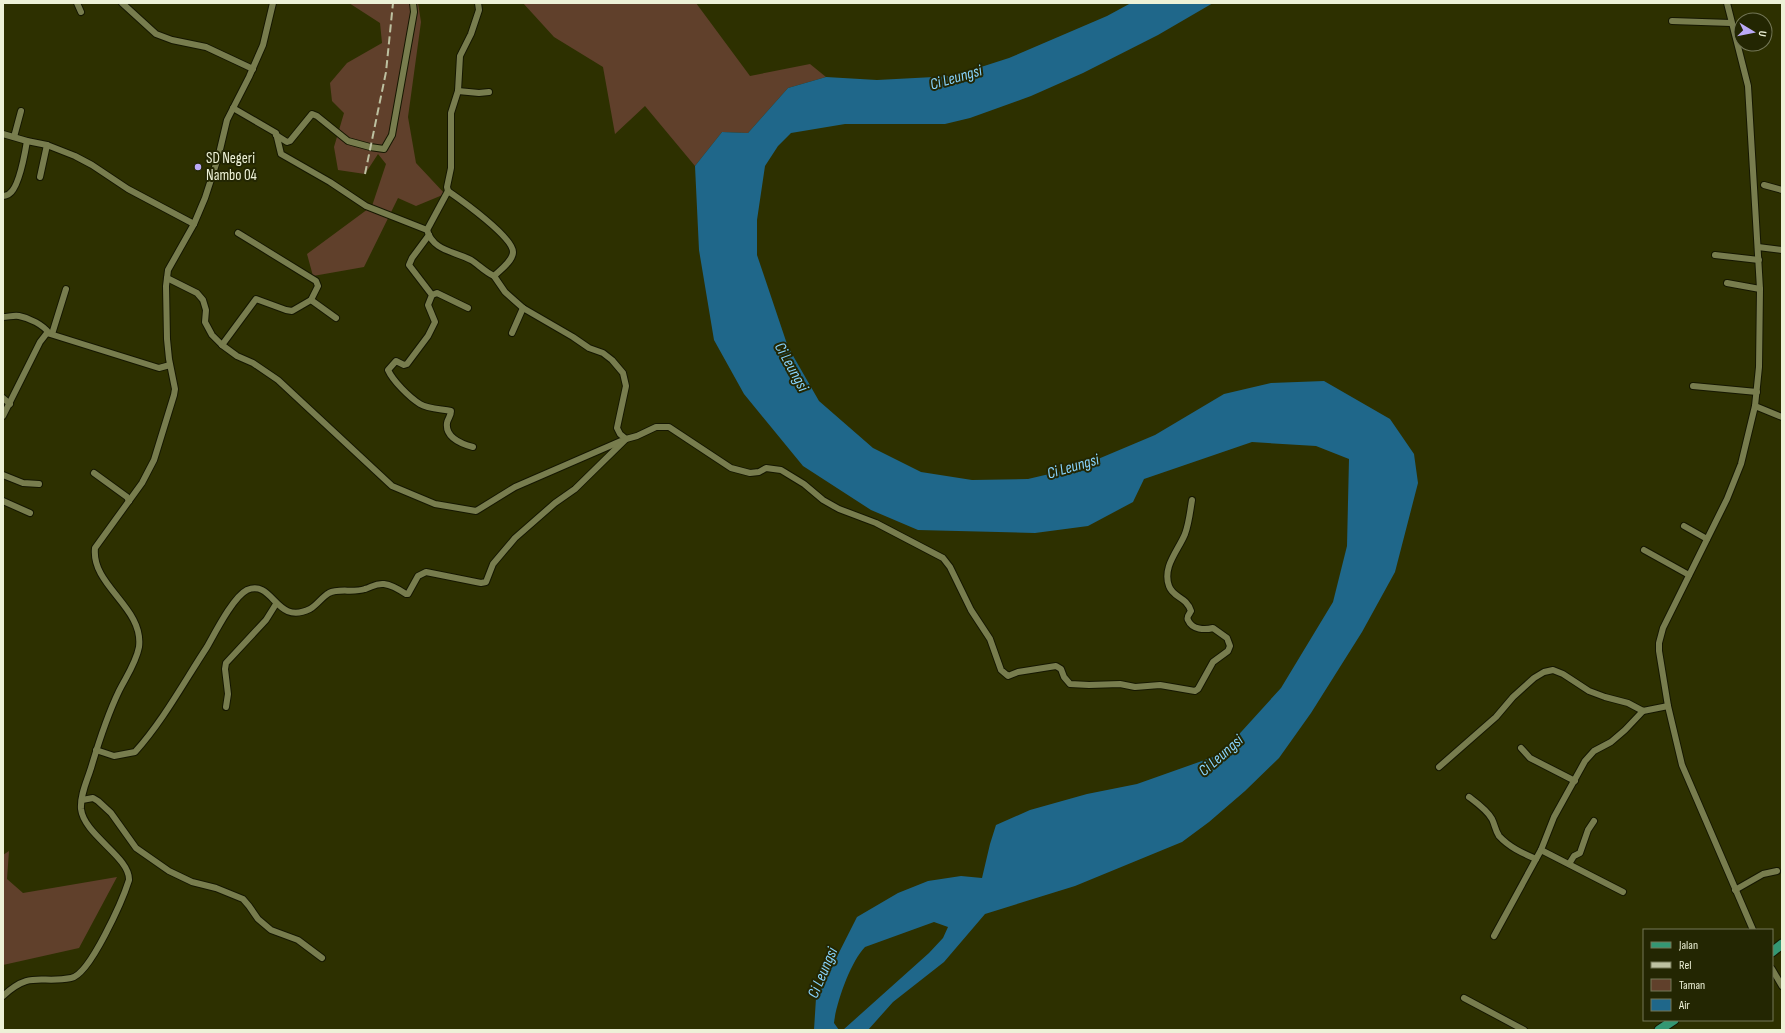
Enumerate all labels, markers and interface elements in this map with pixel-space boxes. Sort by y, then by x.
north arrow [1733,12,1773,52]
text: U [1755,30,1769,38]
water label: Ci Leungsi [928,61,985,94]
place label: SD Negeri Nambo 04 [206,149,257,185]
marker: SD Negeri Nambo 04 [193,162,203,172]
water label: Ci Leungsi [770,339,813,396]
water label: Ci Leungsi [1045,450,1102,483]
water label: Ci Leungsi [1195,731,1248,781]
legend [1643,929,1773,1021]
text: Jalan [1678,938,1698,953]
water label: Ci Leungsi [804,944,843,1001]
text: Rel [1679,958,1691,973]
text: Taman [1679,978,1705,993]
text: Air [1678,998,1690,1013]

